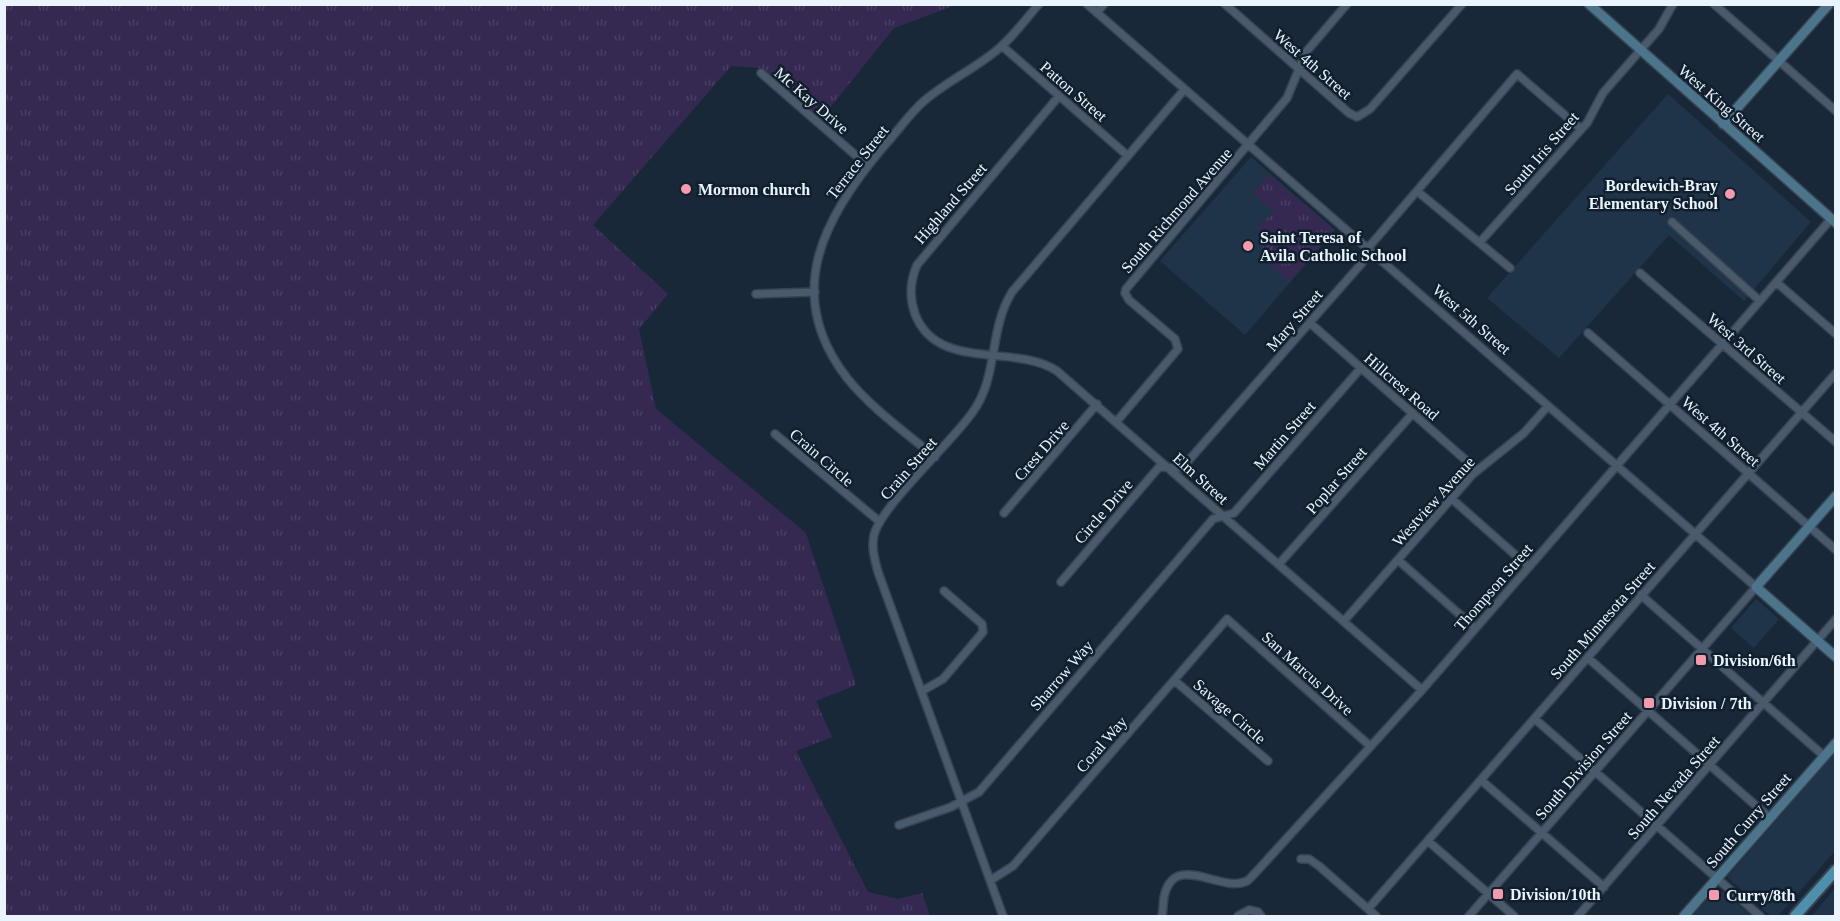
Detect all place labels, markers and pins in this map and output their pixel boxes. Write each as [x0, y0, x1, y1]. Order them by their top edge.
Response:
place label: Bordewich-Bray Elementary School [1589, 177, 1719, 213]
place label: Mormon church [698, 181, 810, 198]
marker: Mormon church [679, 182, 693, 196]
marker: Bordewich-Bray Elementary School [1723, 187, 1737, 201]
place label: Saint Teresa of Avila Catholic School [1260, 229, 1407, 264]
marker: Saint Teresa of Avila Catholic School [1241, 239, 1255, 253]
place label: Division/6th [1713, 652, 1796, 669]
marker: Division/6th [1694, 653, 1708, 667]
place label: Division / 7th [1661, 695, 1752, 712]
marker: Division / 7th [1642, 696, 1656, 710]
place label: Division/10th [1510, 886, 1601, 903]
marker: Division/10th [1491, 887, 1505, 901]
place label: Curry/8th [1726, 887, 1795, 905]
marker: Curry/8th [1707, 888, 1721, 902]

